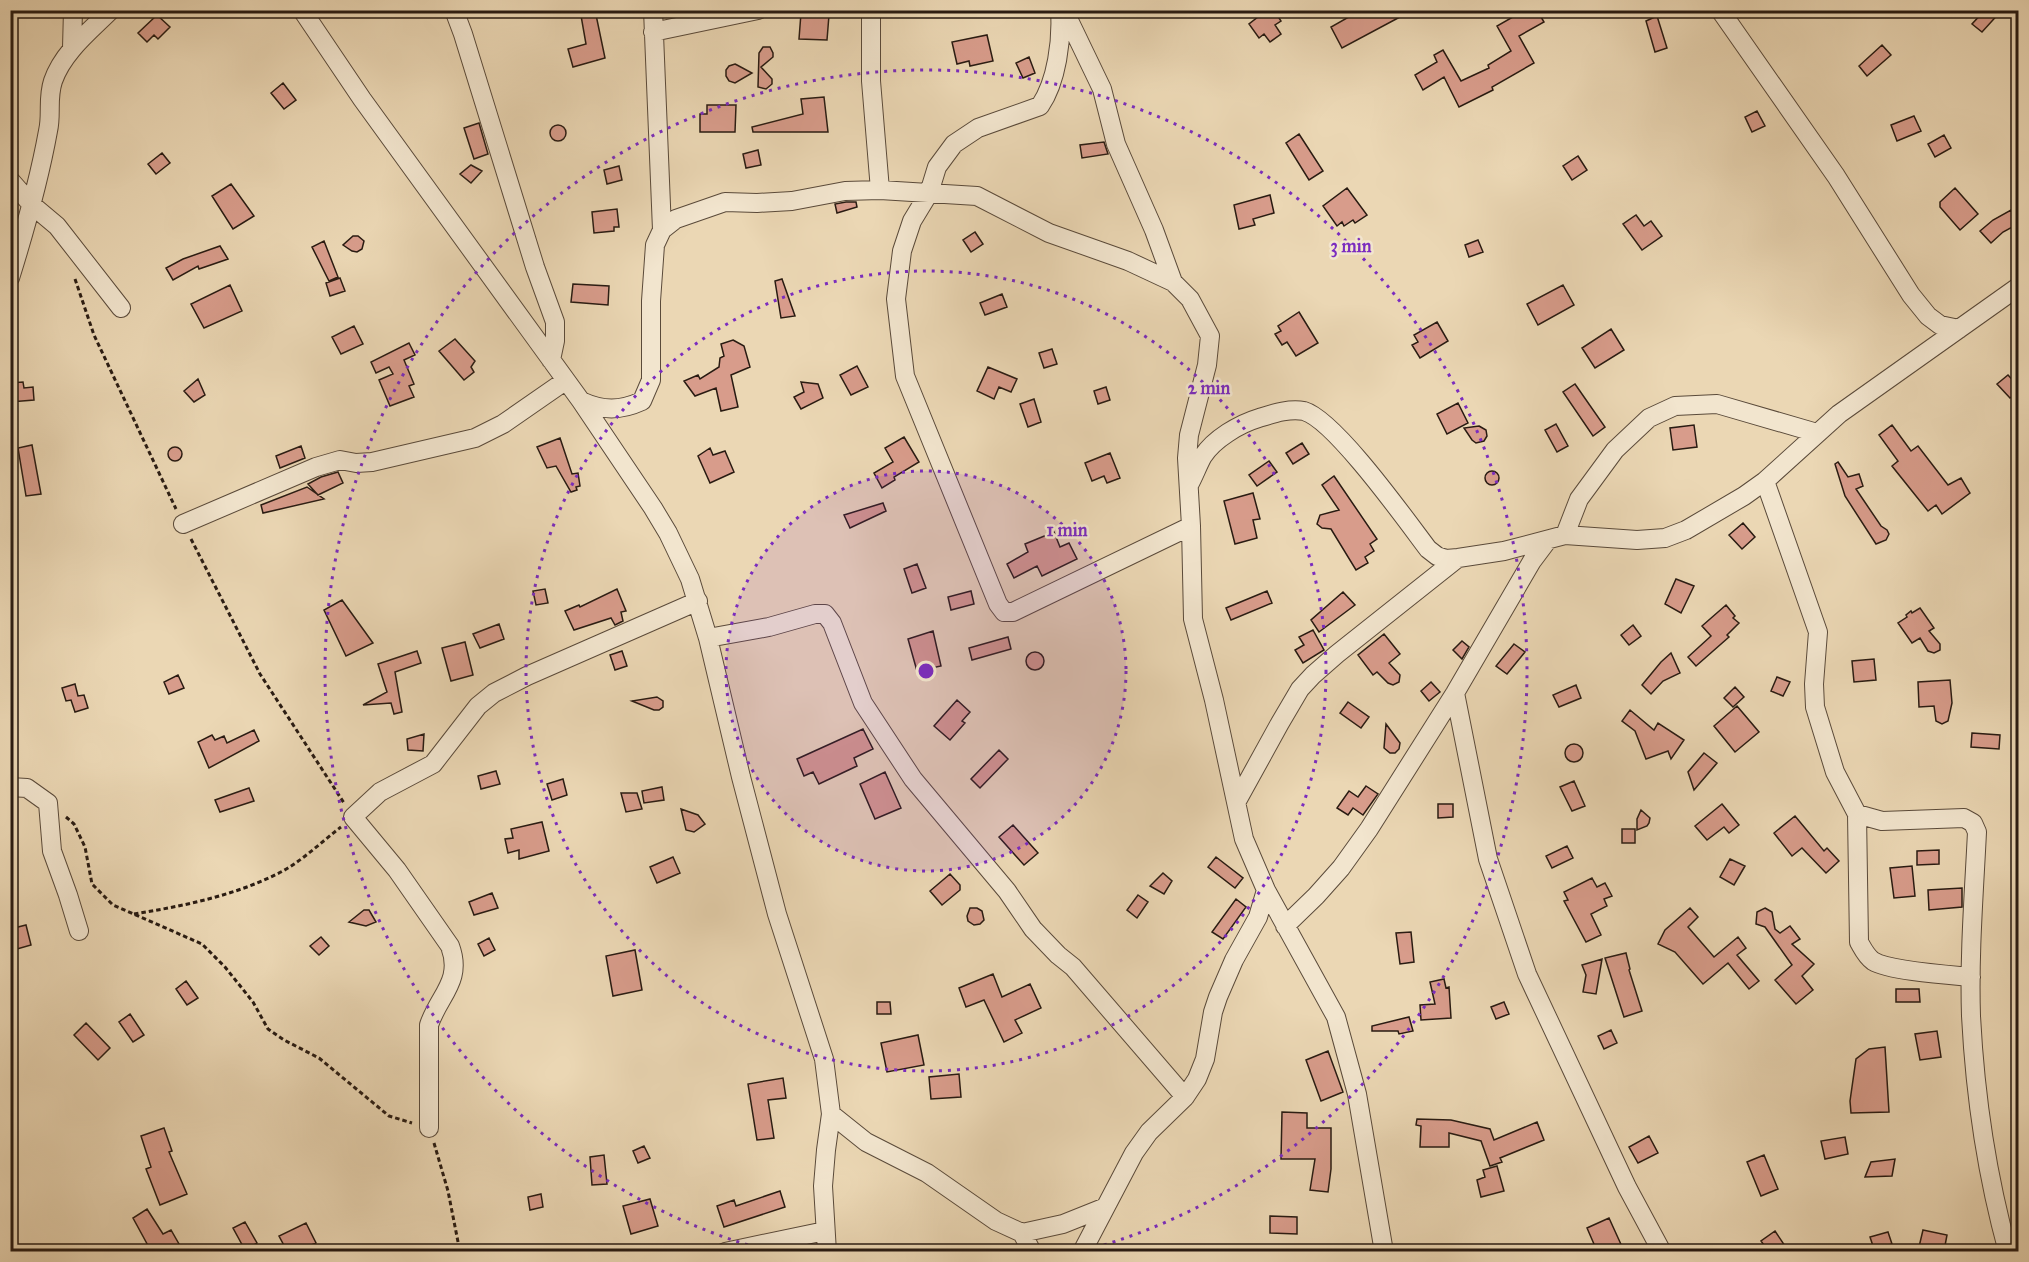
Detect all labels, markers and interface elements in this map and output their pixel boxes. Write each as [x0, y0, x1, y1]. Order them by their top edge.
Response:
text: 3 min [1331, 235, 1372, 258]
text: 2 min [1188, 377, 1231, 399]
text: 1 min [1047, 519, 1088, 541]
centre of rings [916, 661, 936, 681]

